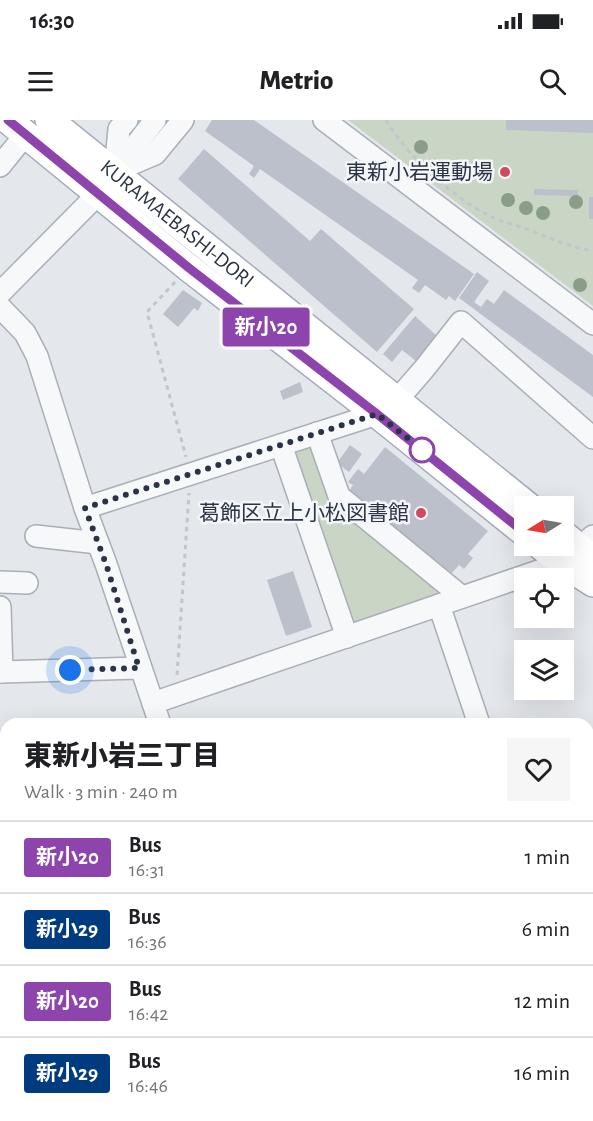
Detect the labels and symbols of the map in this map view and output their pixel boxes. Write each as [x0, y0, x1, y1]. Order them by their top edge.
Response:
street label: KURAMAEBASHI-DORI [97, 156, 258, 291]
place label: 東新小岩運動場 [346, 161, 493, 183]
marker: 東新小岩運動場 [498, 165, 512, 179]
line badge: 新小20 [224, 308, 308, 346]
unlabelled marker [409, 437, 435, 463]
north arrow [514, 496, 574, 556]
place label: 葛飾区立上小松図書館 [199, 502, 409, 524]
marker: 葛飾区立上小松図書館 [414, 506, 428, 520]
your location [55, 655, 85, 685]

